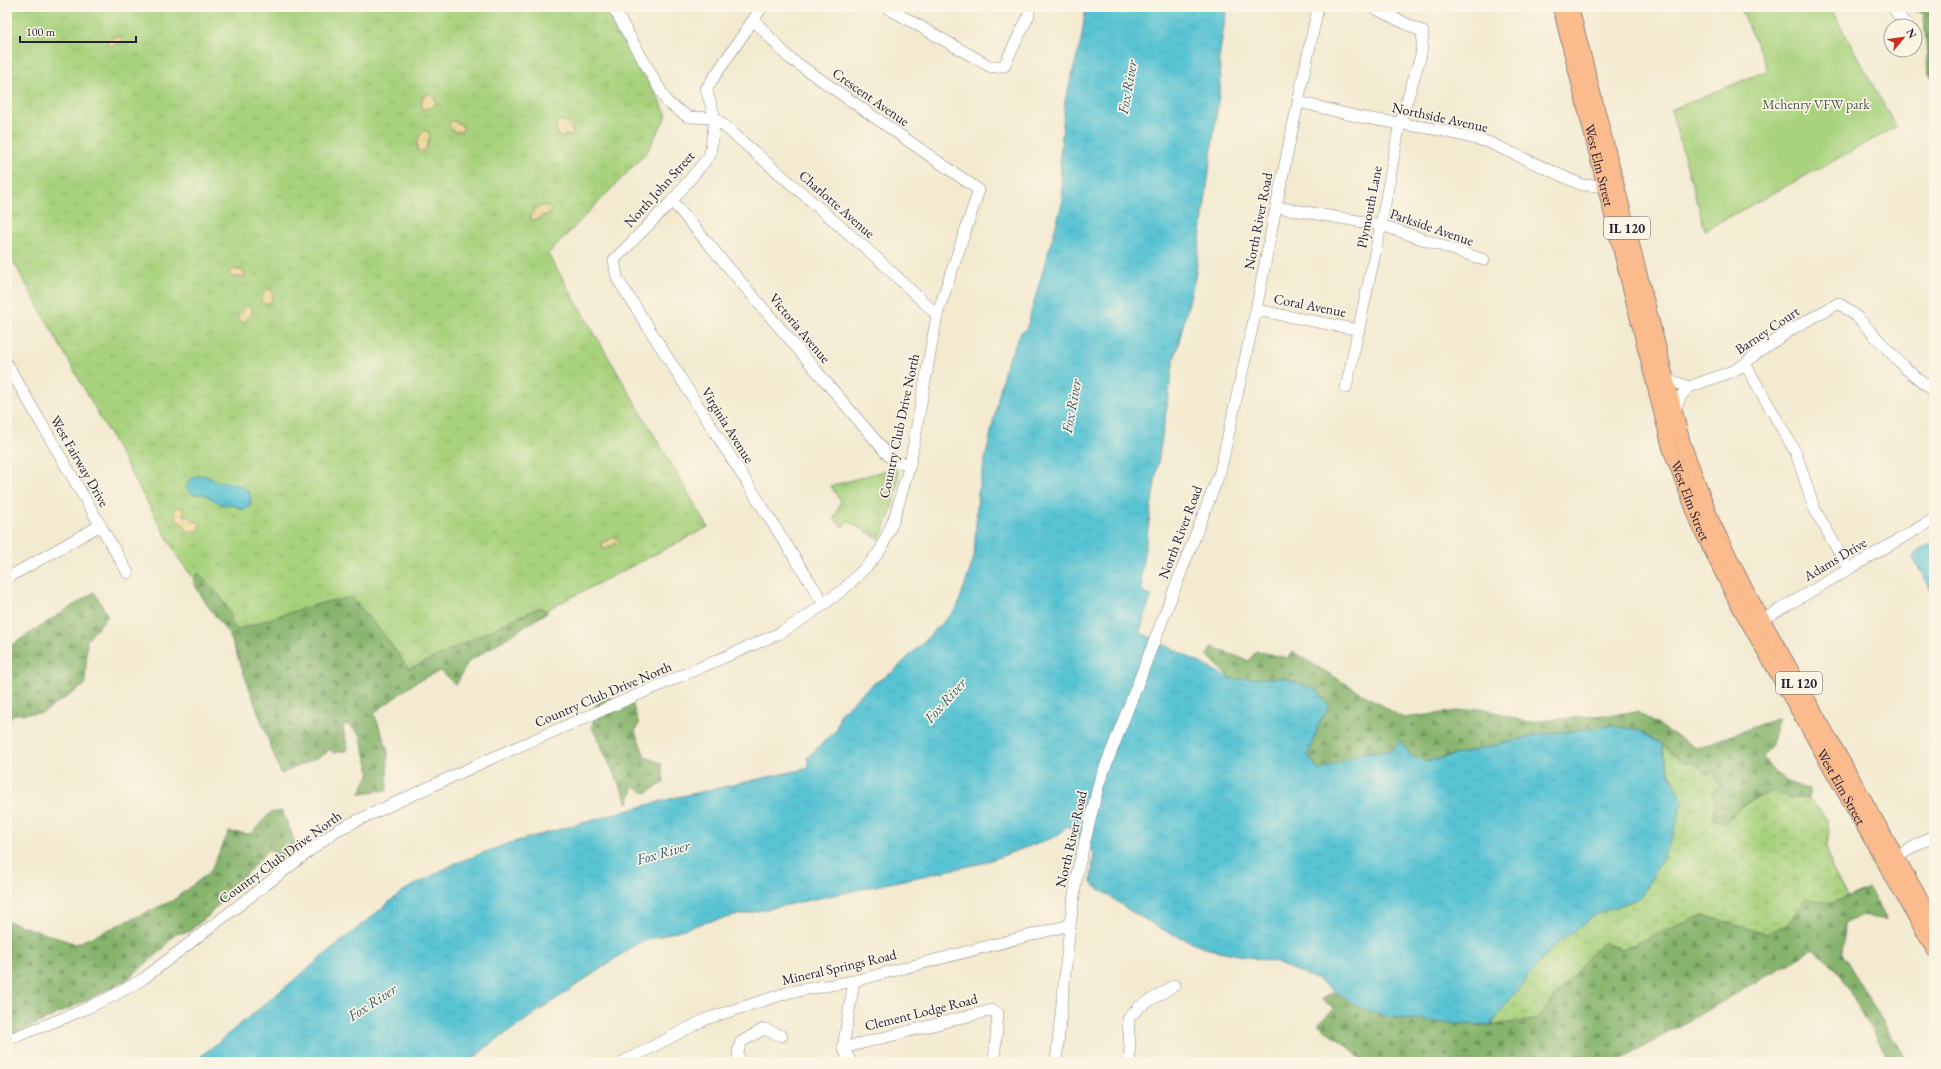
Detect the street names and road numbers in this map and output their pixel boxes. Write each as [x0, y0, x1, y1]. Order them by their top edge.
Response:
street label: Crescent Avenue [829, 64, 914, 131]
street label: Northside Avenue [1390, 98, 1490, 136]
street label: West Elm Street [1580, 122, 1619, 209]
street label: North John Street [620, 147, 698, 231]
street label: Plymouth Lane [1352, 164, 1386, 250]
street label: Charlotte Avenue [795, 166, 879, 242]
street label: North River Road [1240, 170, 1276, 271]
street label: Parkside Avenue [1388, 204, 1477, 250]
road number: IL 120 [1604, 217, 1650, 239]
street label: Victoria Avenue [765, 289, 835, 367]
street label: Coral Avenue [1272, 289, 1348, 321]
street label: Barney Court [1731, 302, 1803, 358]
street label: Country Club Drive North [875, 352, 923, 500]
street label: Virginia Avenue [698, 384, 759, 467]
street label: West Fairway Drive [47, 412, 114, 510]
street label: West Elm Street [1667, 458, 1715, 544]
street label: North River Road [1154, 482, 1206, 581]
street label: Adams Drive [1799, 533, 1870, 585]
street label: Country Club Drive North [532, 657, 674, 731]
road number: IL 120 [1776, 672, 1822, 694]
street label: West Elm Street [1813, 746, 1870, 829]
street label: North River Road [1051, 788, 1091, 889]
street label: Country Club Drive North [215, 806, 345, 908]
street label: Mineral Springs Road [780, 945, 899, 989]
street label: Clement Lodge Road [863, 989, 980, 1035]

